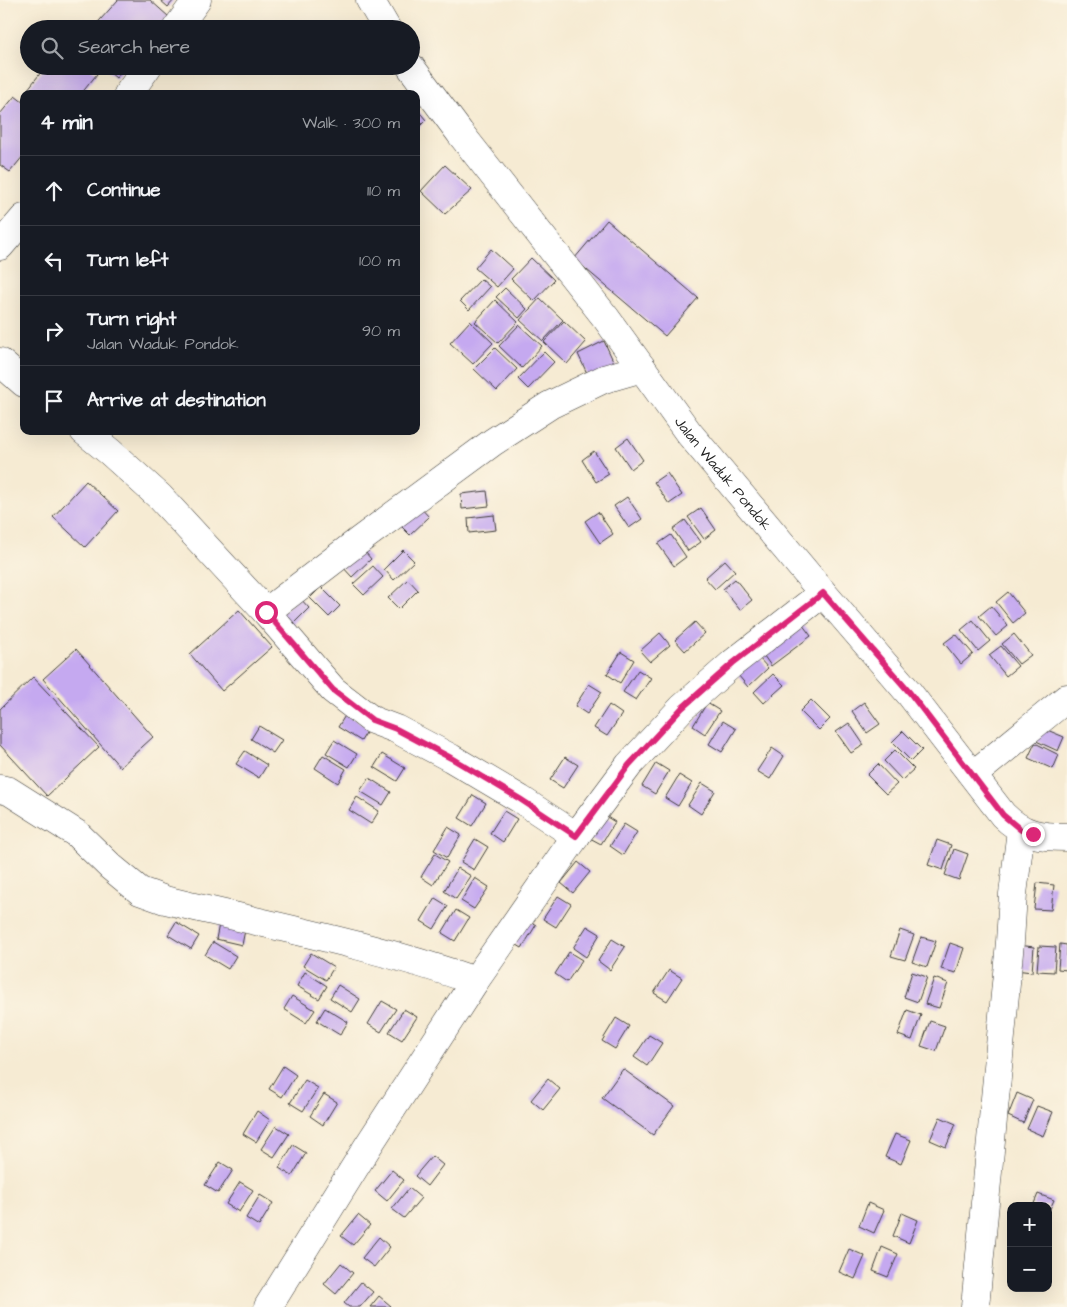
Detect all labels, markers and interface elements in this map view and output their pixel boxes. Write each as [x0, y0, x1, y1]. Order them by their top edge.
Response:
search box [20, 20, 420, 75]
icon: search [38, 34, 66, 62]
text: Search here [78, 34, 190, 61]
text: 4 min [40, 108, 93, 137]
text: Walk · 300 m [302, 112, 400, 134]
icon: ahead [40, 177, 68, 205]
text: Continue [87, 177, 161, 204]
text: 110 m [367, 180, 400, 202]
icon: left [40, 247, 68, 275]
text: Turn left [87, 247, 168, 274]
text: 100 m [359, 250, 400, 272]
text: Turn right [87, 306, 176, 333]
icon: right [40, 317, 68, 345]
text: 90 m [362, 320, 400, 342]
text: Jalan Waduk Pondok [87, 333, 239, 355]
icon: arrive [40, 387, 68, 415]
text: Arrive at destination [87, 387, 266, 414]
street label: Jalan Waduk Pondok [670, 412, 777, 535]
route start [255, 601, 278, 624]
route end [1022, 823, 1045, 846]
map controls [1007, 1202, 1052, 1292]
button: + [1007, 1202, 1052, 1247]
button: − [1007, 1247, 1052, 1292]

